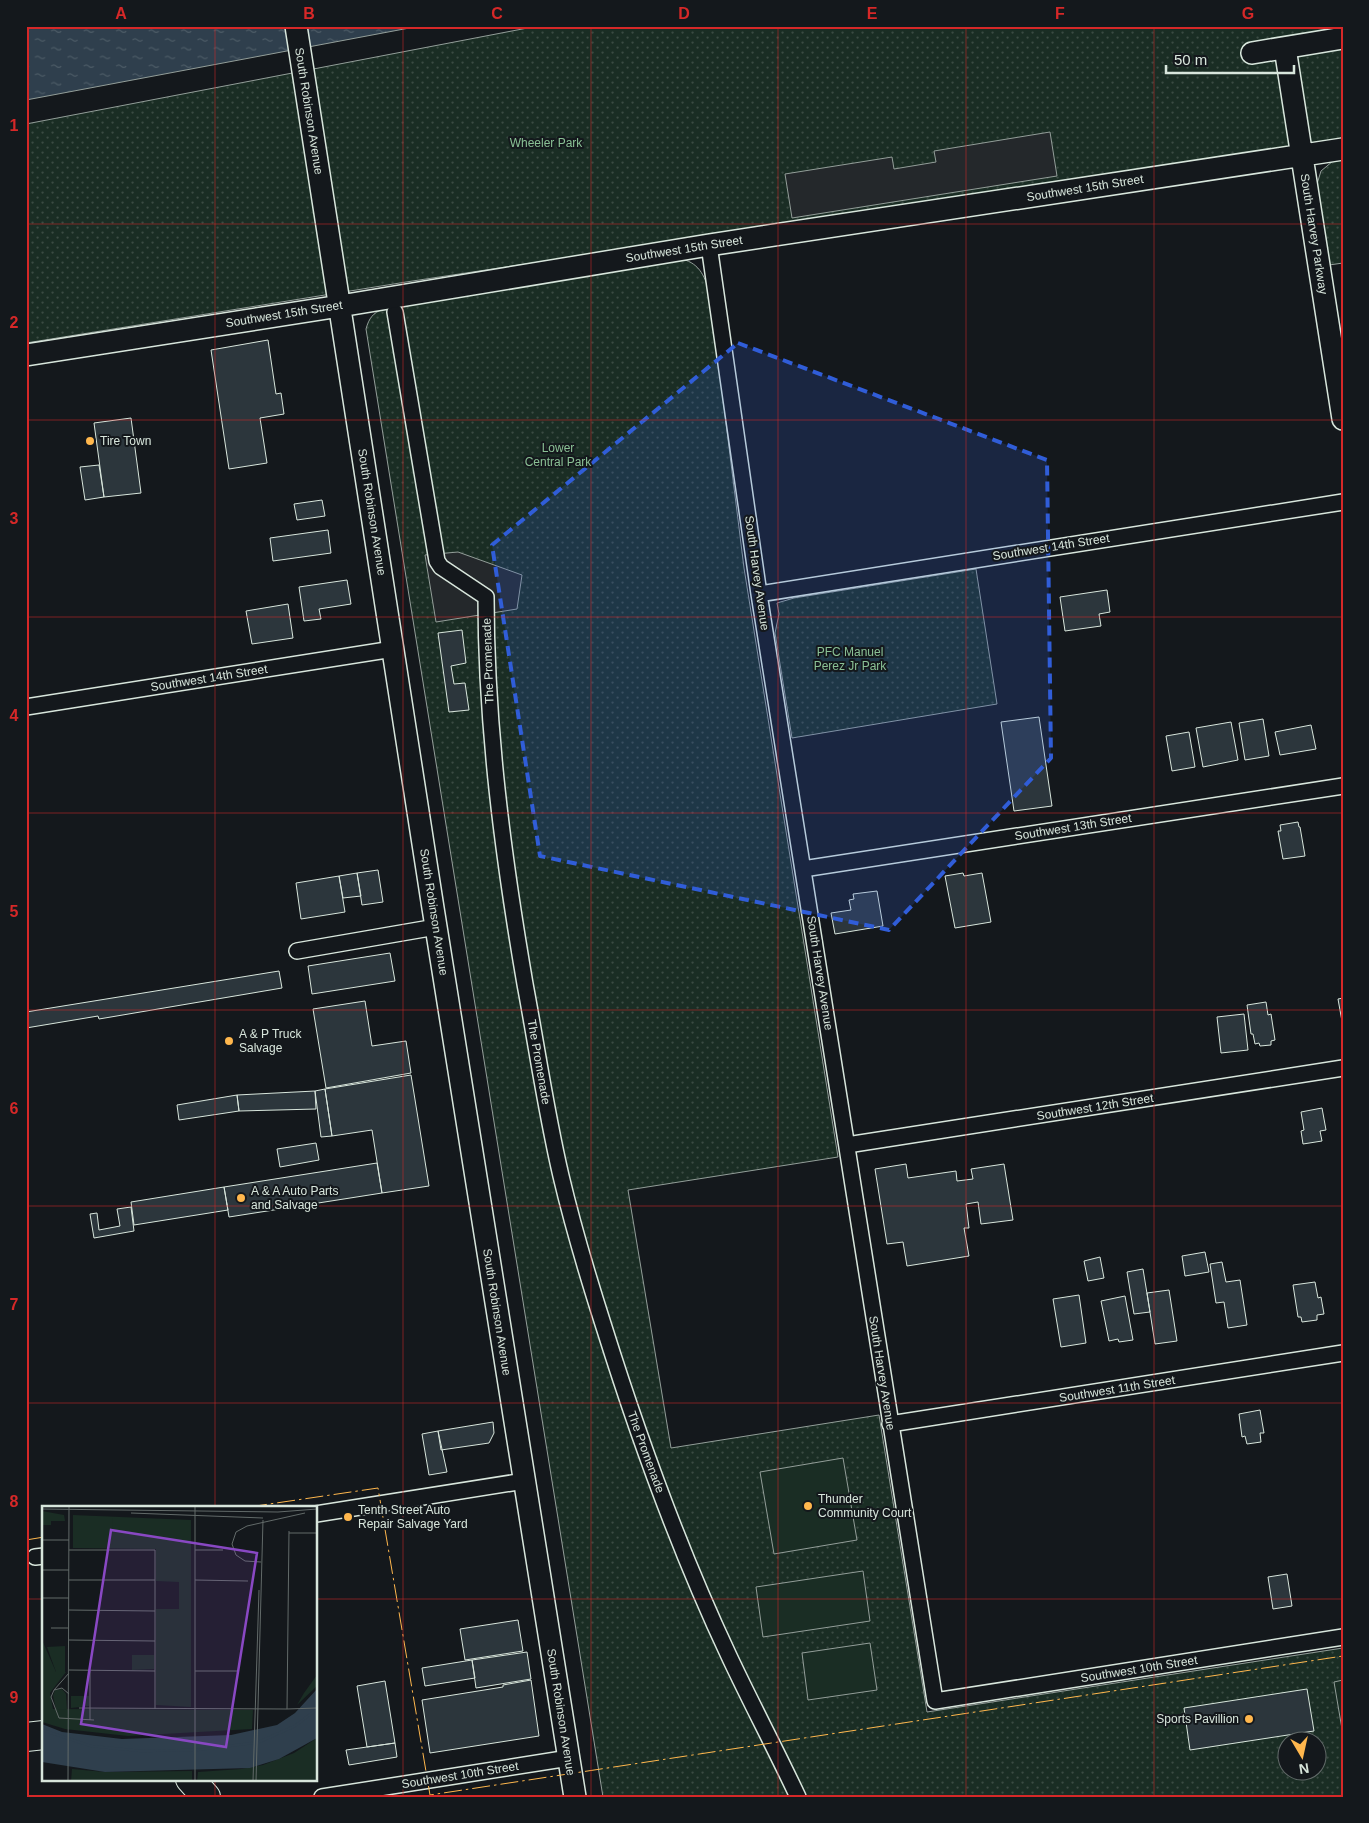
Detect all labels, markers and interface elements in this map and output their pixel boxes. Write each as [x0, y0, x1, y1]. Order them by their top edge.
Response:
text: A [115, 5, 127, 22]
text: B [303, 5, 315, 22]
text: C [491, 5, 503, 22]
text: D [678, 5, 690, 22]
text: E [867, 5, 878, 22]
text: F [1055, 5, 1065, 22]
text: G [1242, 5, 1254, 22]
scale bar [1166, 42, 1294, 74]
street label: South Robinson Avenue [292, 46, 326, 176]
text: 50 m [1174, 51, 1207, 68]
text: 1 [10, 117, 19, 134]
park label: Wheeler Park [510, 136, 583, 150]
street label: Southwest 15th Street [1026, 172, 1145, 204]
street label: South Harvey Parkway [1298, 173, 1330, 295]
street label: Southwest 15th Street [625, 233, 744, 265]
street label: Southwest 15th Street [225, 298, 344, 330]
text: 2 [10, 314, 19, 331]
place label: Tire Town [100, 434, 151, 448]
marker: Tire Town [84, 435, 96, 447]
park label: Lower Central Park [525, 441, 592, 469]
street label: South Robinson Avenue [355, 447, 389, 577]
text: 3 [10, 510, 19, 527]
street label: South Harvey Avenue [742, 515, 772, 632]
street label: Southwest 14th Street [992, 531, 1111, 563]
street label: The Promenade [479, 617, 496, 704]
park label: PFC Manuel Perez Jr Park [814, 645, 887, 673]
street label: Southwest 14th Street [150, 662, 269, 694]
text: 4 [10, 707, 19, 724]
street label: Southwest 13th Street [1014, 811, 1133, 843]
street label: South Robinson Avenue [417, 847, 451, 977]
text: 5 [10, 903, 19, 920]
street label: South Harvey Avenue [804, 915, 836, 1032]
street label: The Promenade [525, 1018, 553, 1106]
place label: A & P Truck Salvage [239, 1027, 302, 1055]
marker: A & P Truck Salvage [223, 1035, 235, 1047]
street label: Southwest 12th Street [1036, 1091, 1155, 1123]
text: 6 [10, 1100, 19, 1117]
place label: A & A Auto Parts and Salvage [251, 1184, 338, 1212]
marker: A & A Auto Parts and Salvage [235, 1192, 247, 1204]
street label: South Robinson Avenue [480, 1247, 514, 1377]
text: 7 [10, 1296, 19, 1313]
street label: South Harvey Avenue [866, 1315, 898, 1432]
street label: Southwest 11th Street [1058, 1373, 1177, 1405]
street label: The Promenade [625, 1409, 667, 1495]
place label: Thunder Community Court [818, 1492, 912, 1520]
text: 8 [10, 1493, 19, 1510]
marker: Thunder Community Court [802, 1500, 814, 1512]
place label: Tenth Street Auto Repair Salvage Yard [358, 1503, 468, 1531]
inset map [42, 1506, 318, 1780]
marker: Tenth Street Auto Repair Salvage Yard [342, 1511, 354, 1523]
street label: South Robinson Avenue [544, 1647, 578, 1777]
street label: Southwest 10th Street [1080, 1653, 1199, 1685]
text: 9 [10, 1689, 19, 1706]
place label: Sports Pavillion [1156, 1712, 1239, 1726]
marker: Sports Pavillion [1243, 1713, 1255, 1725]
north arrow [1276, 1730, 1326, 1780]
street label: Southwest 10th Street [401, 1759, 520, 1791]
text: N [1298, 1760, 1310, 1778]

